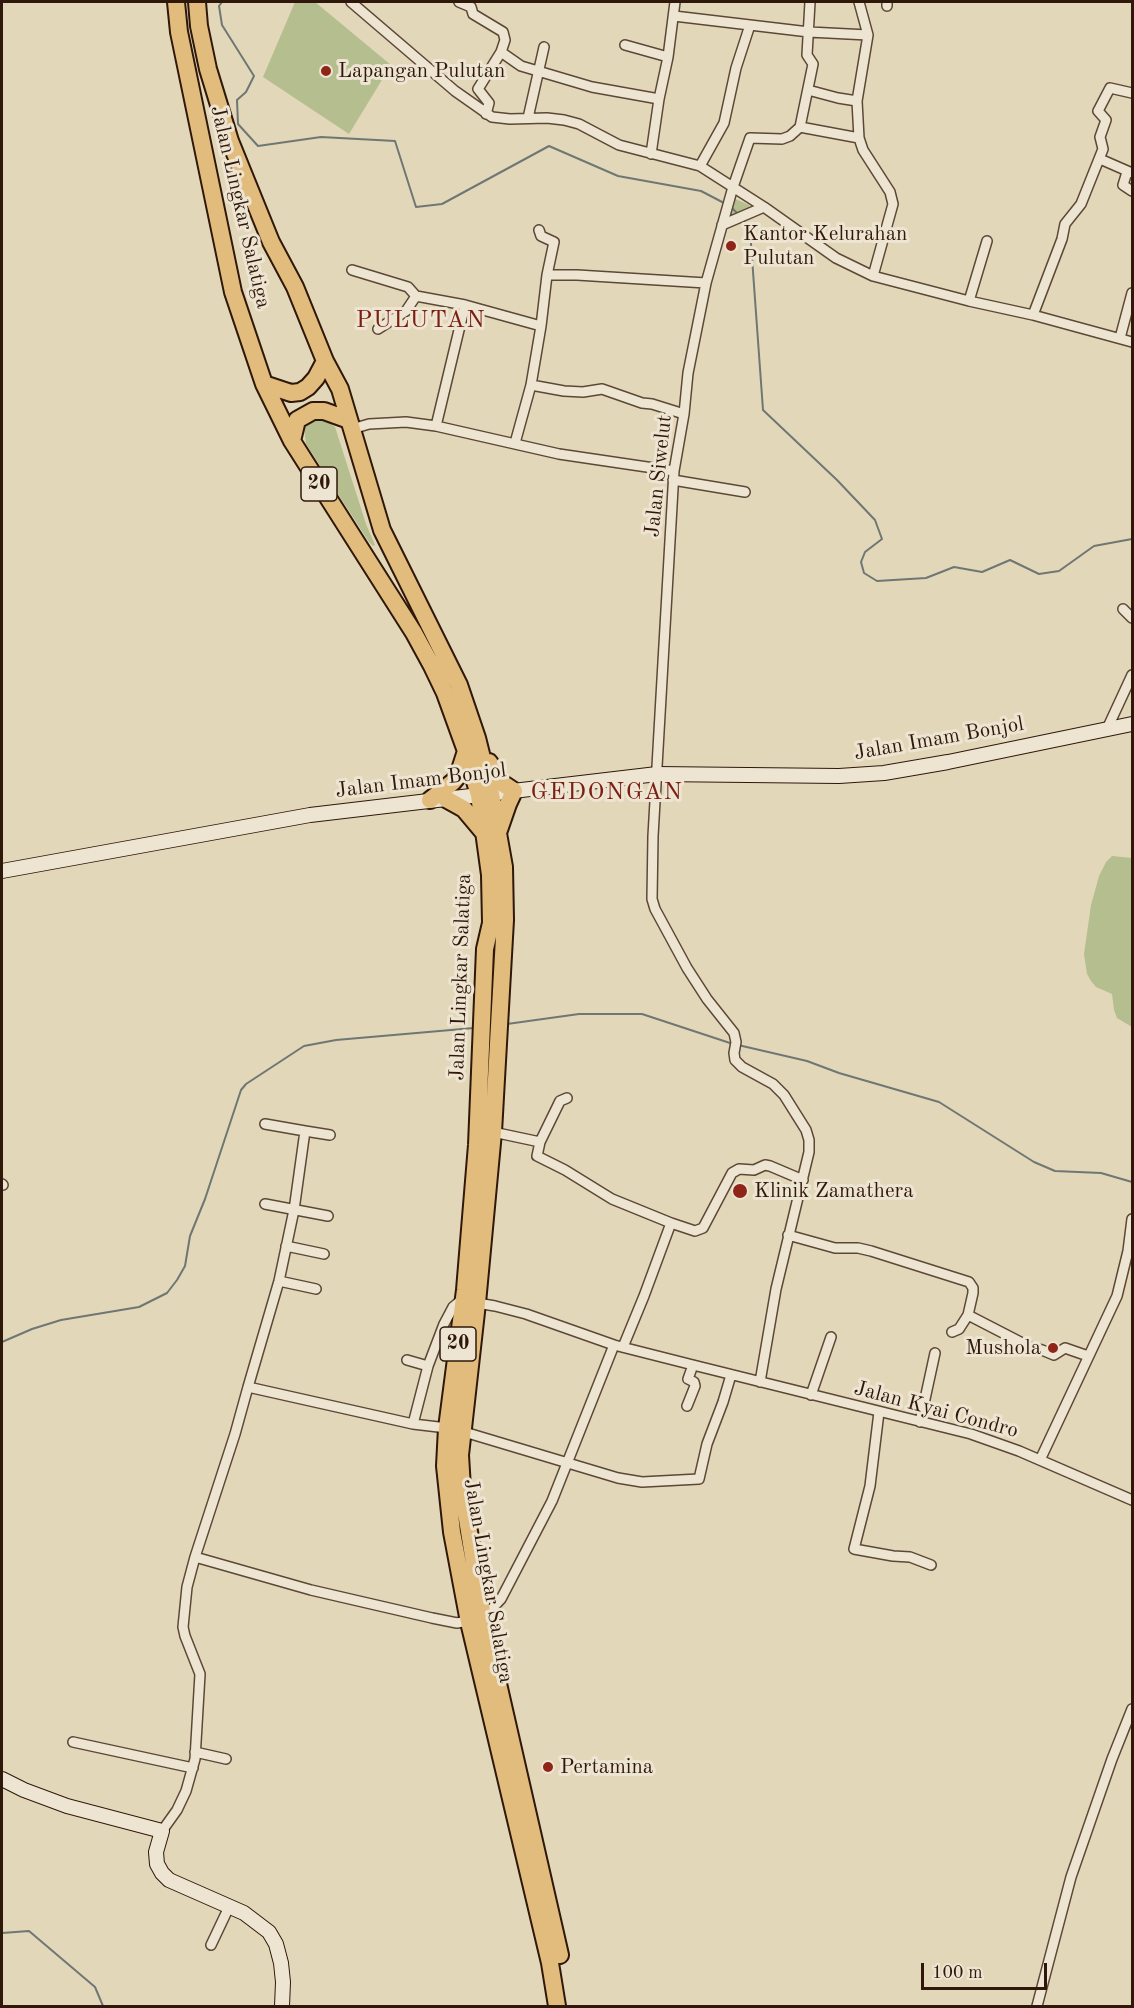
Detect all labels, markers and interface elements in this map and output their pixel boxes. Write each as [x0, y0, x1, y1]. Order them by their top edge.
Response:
place label: Lapangan Pulutan [338, 58, 505, 84]
marker: Lapangan Pulutan [319, 64, 333, 78]
street label: Jalan Lingkar Salatiga [204, 103, 276, 311]
place label: Kantor Kelurahan Pulutan [743, 221, 907, 271]
marker: Kantor Kelurahan Pulutan [724, 239, 738, 253]
district label: PULUTAN [356, 307, 486, 335]
street label: Jalan Siwelut [640, 414, 678, 538]
road number: 20 [301, 467, 337, 501]
street label: Jalan Imam Bonjol [852, 712, 1026, 766]
street label: Jalan Imam Bonjol [334, 758, 508, 804]
district label: GEDONGAN [530, 779, 684, 807]
street label: Jalan Lingkar Salatiga [445, 873, 477, 1081]
place label: Klinik Zamathera [754, 1178, 914, 1204]
marker: Klinik Zamathera [731, 1182, 749, 1200]
road number: 20 [440, 1327, 476, 1361]
place label: Mushola [965, 1335, 1041, 1361]
marker: Mushola [1046, 1341, 1060, 1355]
street label: Jalan Kyai Condro [851, 1376, 1021, 1444]
street label: Jalan Lingkar Salatiga [458, 1477, 518, 1685]
place label: Pertamina [560, 1754, 653, 1780]
marker: Pertamina [541, 1760, 555, 1774]
scale bar [924, 1951, 1050, 1989]
text: 100 m [932, 1964, 983, 1982]

